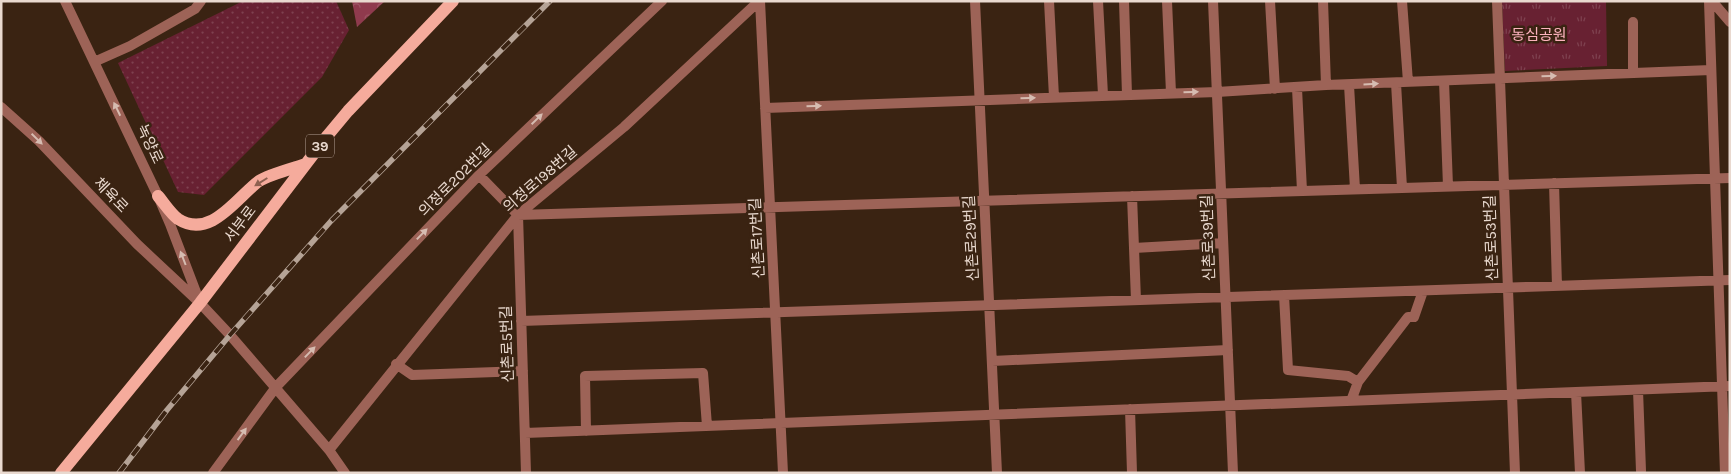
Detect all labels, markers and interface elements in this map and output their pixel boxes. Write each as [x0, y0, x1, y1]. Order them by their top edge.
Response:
park label: 동심공원 [1511, 26, 1567, 44]
one-way arrow [1541, 72, 1557, 80]
one-way arrow [1363, 80, 1379, 88]
one-way arrow [1183, 88, 1199, 96]
one-way arrow [1021, 94, 1037, 102]
one-way arrow [113, 102, 121, 116]
one-way arrow [806, 102, 822, 110]
one-way arrow [531, 113, 543, 125]
street label: 녹양로 [133, 121, 167, 167]
one-way arrow [31, 133, 43, 145]
road number: 39 [306, 134, 334, 158]
street label: 의정로202번길 [415, 140, 495, 220]
street label: 의정로198번길 [499, 142, 581, 216]
street label: 체육로 [90, 174, 132, 216]
one-way arrow [254, 177, 268, 186]
street label: 신촌로29번길 [960, 194, 982, 282]
street label: 신촌로39번길 [1197, 194, 1219, 282]
street label: 신촌로53번길 [1480, 195, 1502, 281]
street label: 신촌로17번길 [746, 197, 768, 279]
street label: 서부로 [220, 202, 260, 246]
one-way arrow [416, 229, 428, 241]
one-way arrow [179, 250, 186, 265]
street label: 신촌로5번길 [497, 305, 517, 383]
one-way arrow [304, 346, 316, 358]
one-way arrow [236, 427, 246, 440]

